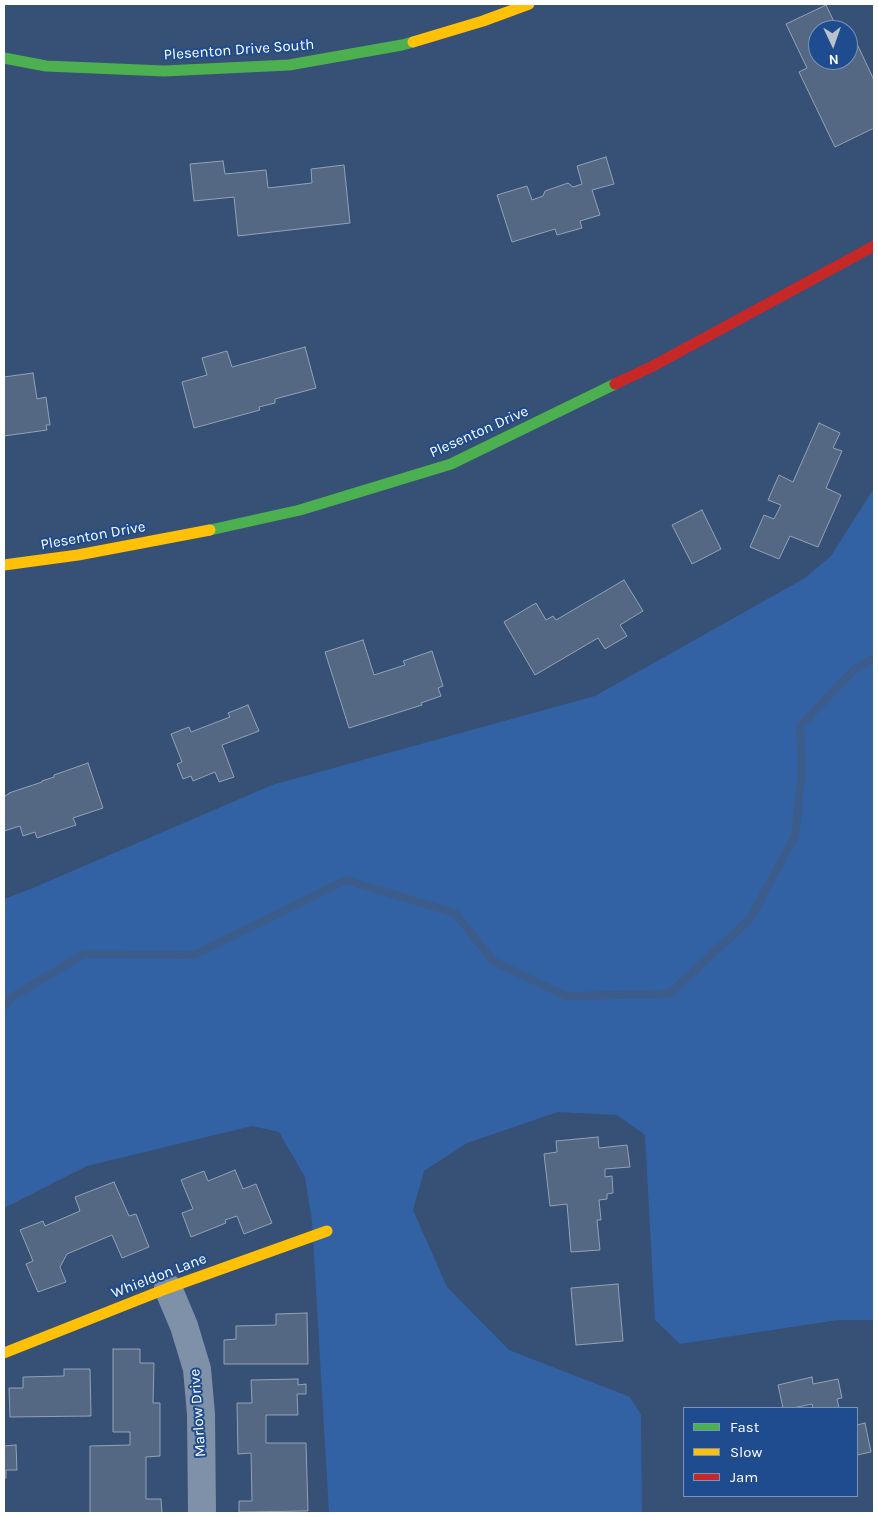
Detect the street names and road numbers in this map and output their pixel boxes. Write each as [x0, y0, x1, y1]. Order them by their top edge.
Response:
street label: Plesenton Drive South [163, 36, 315, 64]
street label: Plesenton Drive [427, 402, 531, 462]
street label: Plesenton Drive [39, 518, 147, 554]
street label: Whieldon Lane [109, 1250, 209, 1302]
street label: Marlow Drive [186, 1368, 210, 1458]

